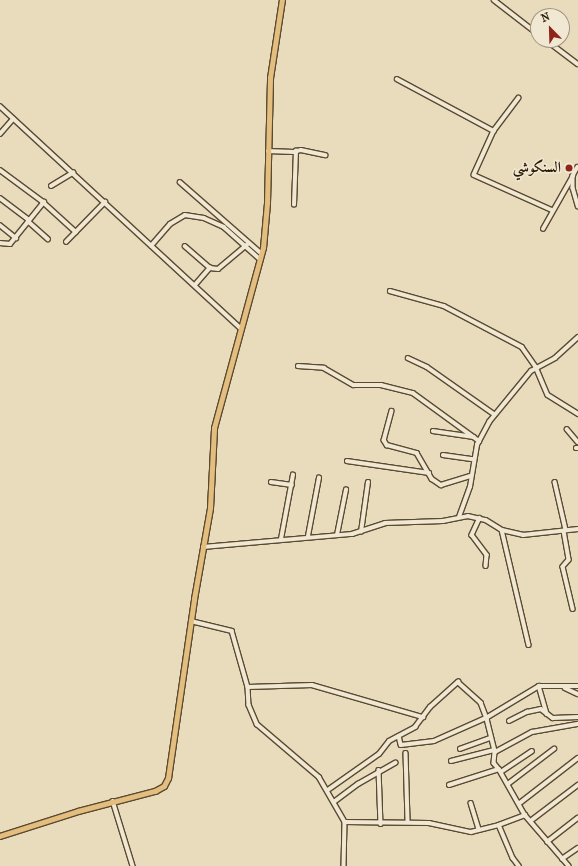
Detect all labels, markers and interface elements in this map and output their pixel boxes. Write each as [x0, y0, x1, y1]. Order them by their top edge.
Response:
north arrow [530, 8, 570, 48]
text: N [539, 10, 552, 25]
place label: السنكوشي [513, 159, 561, 177]
marker: السنكوشي [564, 163, 574, 173]

